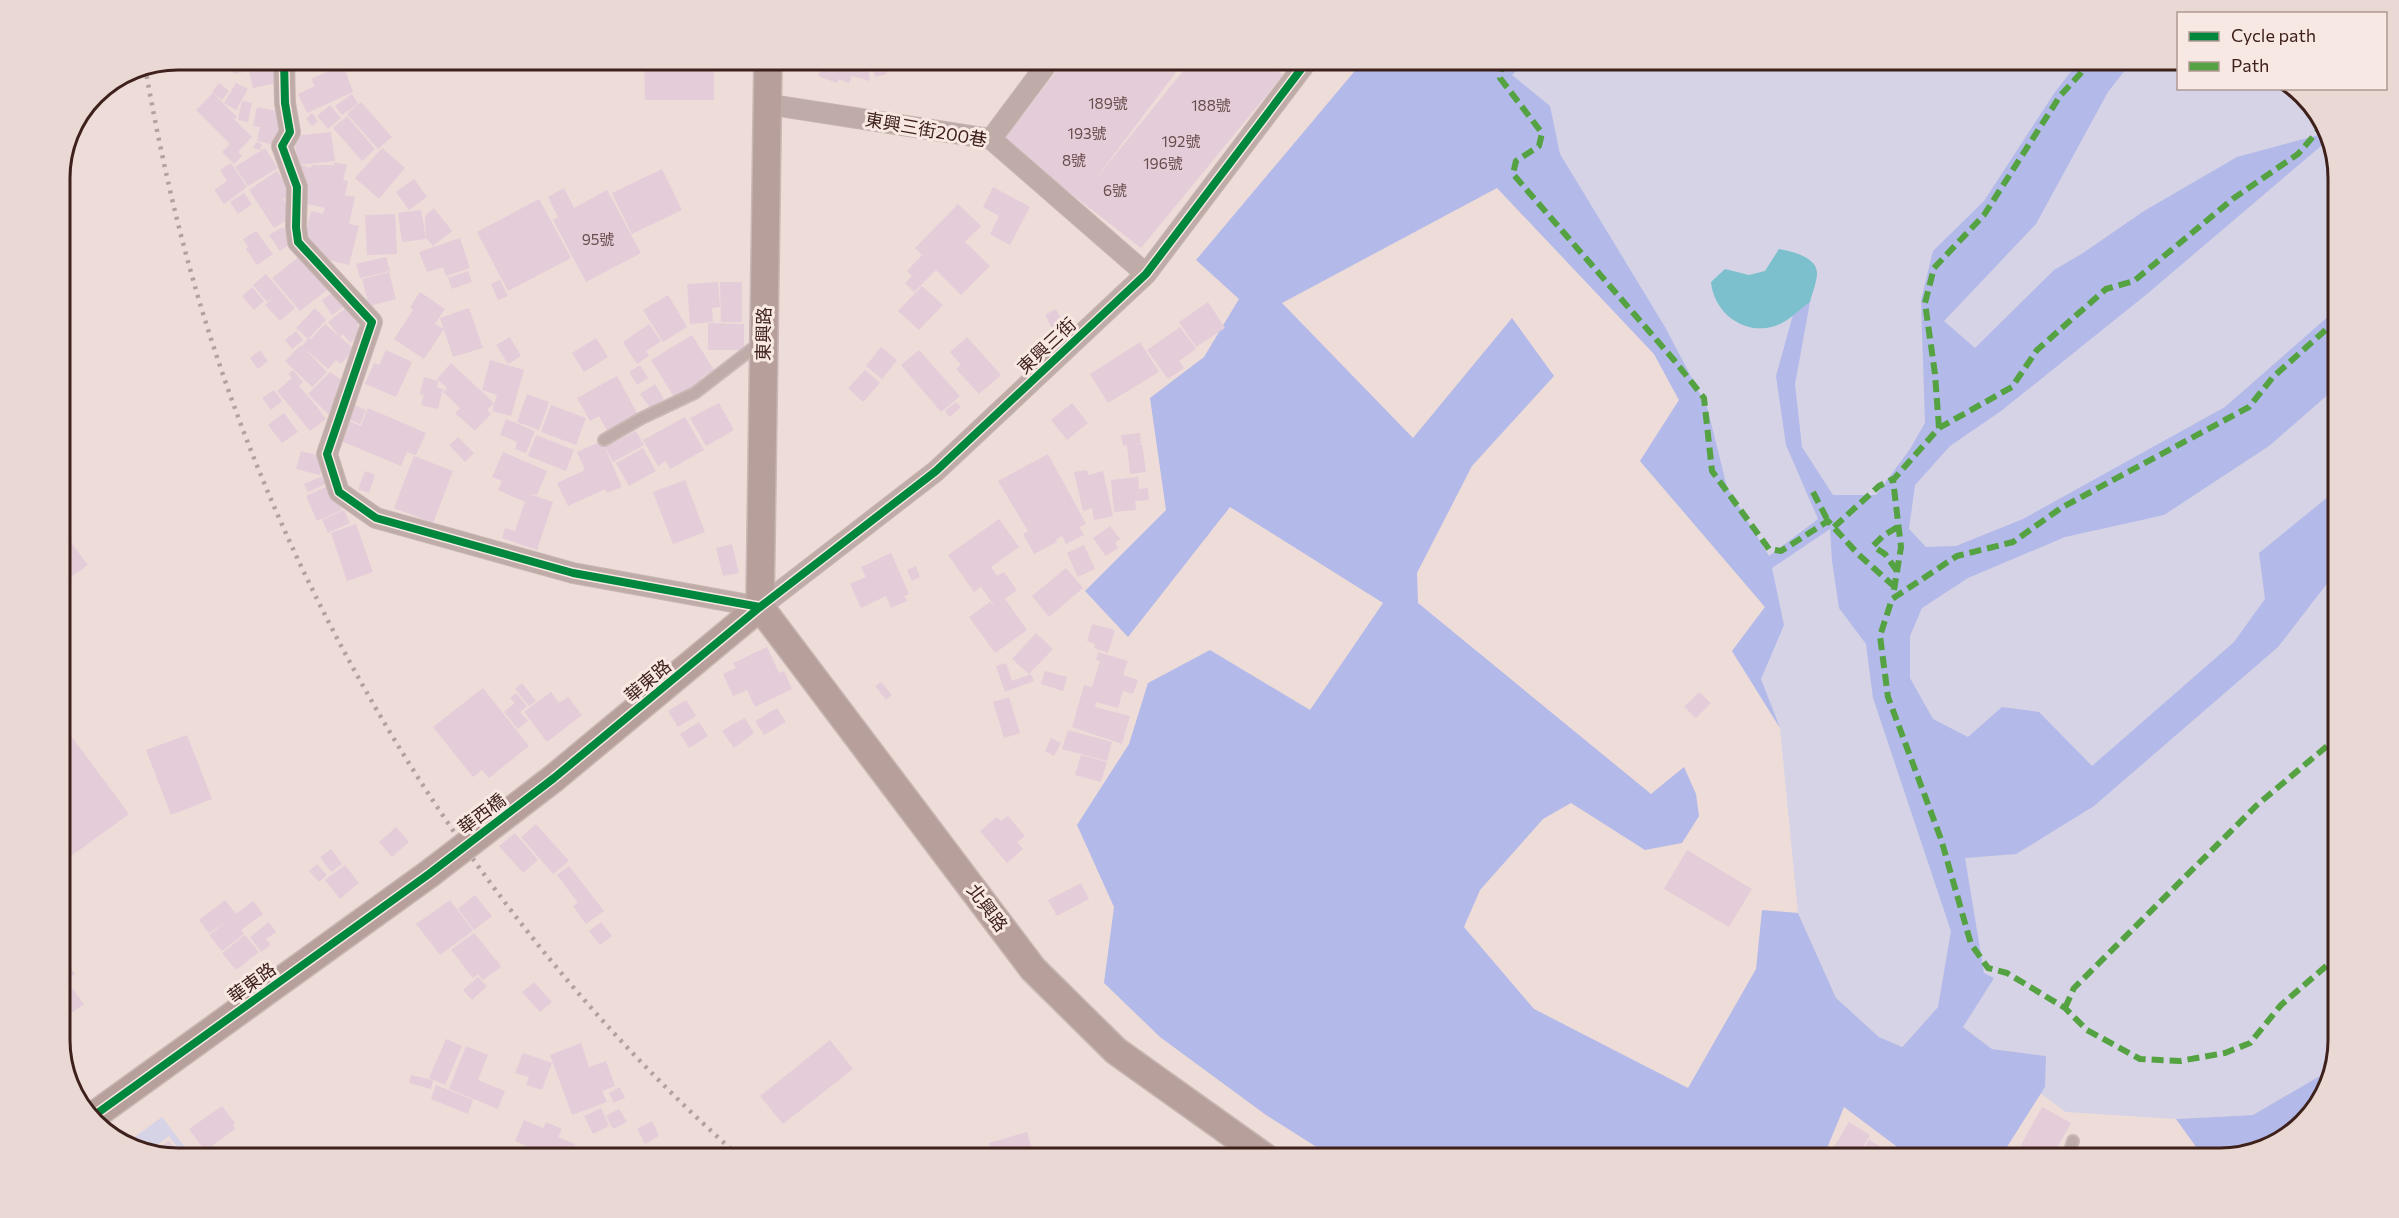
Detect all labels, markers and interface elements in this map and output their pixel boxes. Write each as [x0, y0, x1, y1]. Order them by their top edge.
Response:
legend [2177, 12, 2387, 90]
text: Cycle path [2231, 24, 2316, 46]
text: Path [2231, 54, 2269, 76]
house number: 189號 [1088, 94, 1128, 112]
house number: 188號 [1191, 96, 1231, 114]
street label: 東興三街200巷 [863, 107, 989, 151]
house number: 193號 [1067, 124, 1107, 142]
house number: 192號 [1162, 132, 1200, 150]
house number: 8號 [1062, 151, 1086, 169]
house number: 196號 [1143, 154, 1183, 172]
house number: 6號 [1103, 181, 1127, 199]
house number: 95號 [582, 230, 614, 248]
street label: 東興路 [752, 307, 774, 361]
street label: 東興三街 [1012, 313, 1080, 378]
street label: 華東路 [620, 654, 675, 706]
street label: 華西橋 [453, 788, 510, 838]
street label: 北興路 [963, 879, 1013, 936]
street label: 華東路 [223, 957, 280, 1007]

